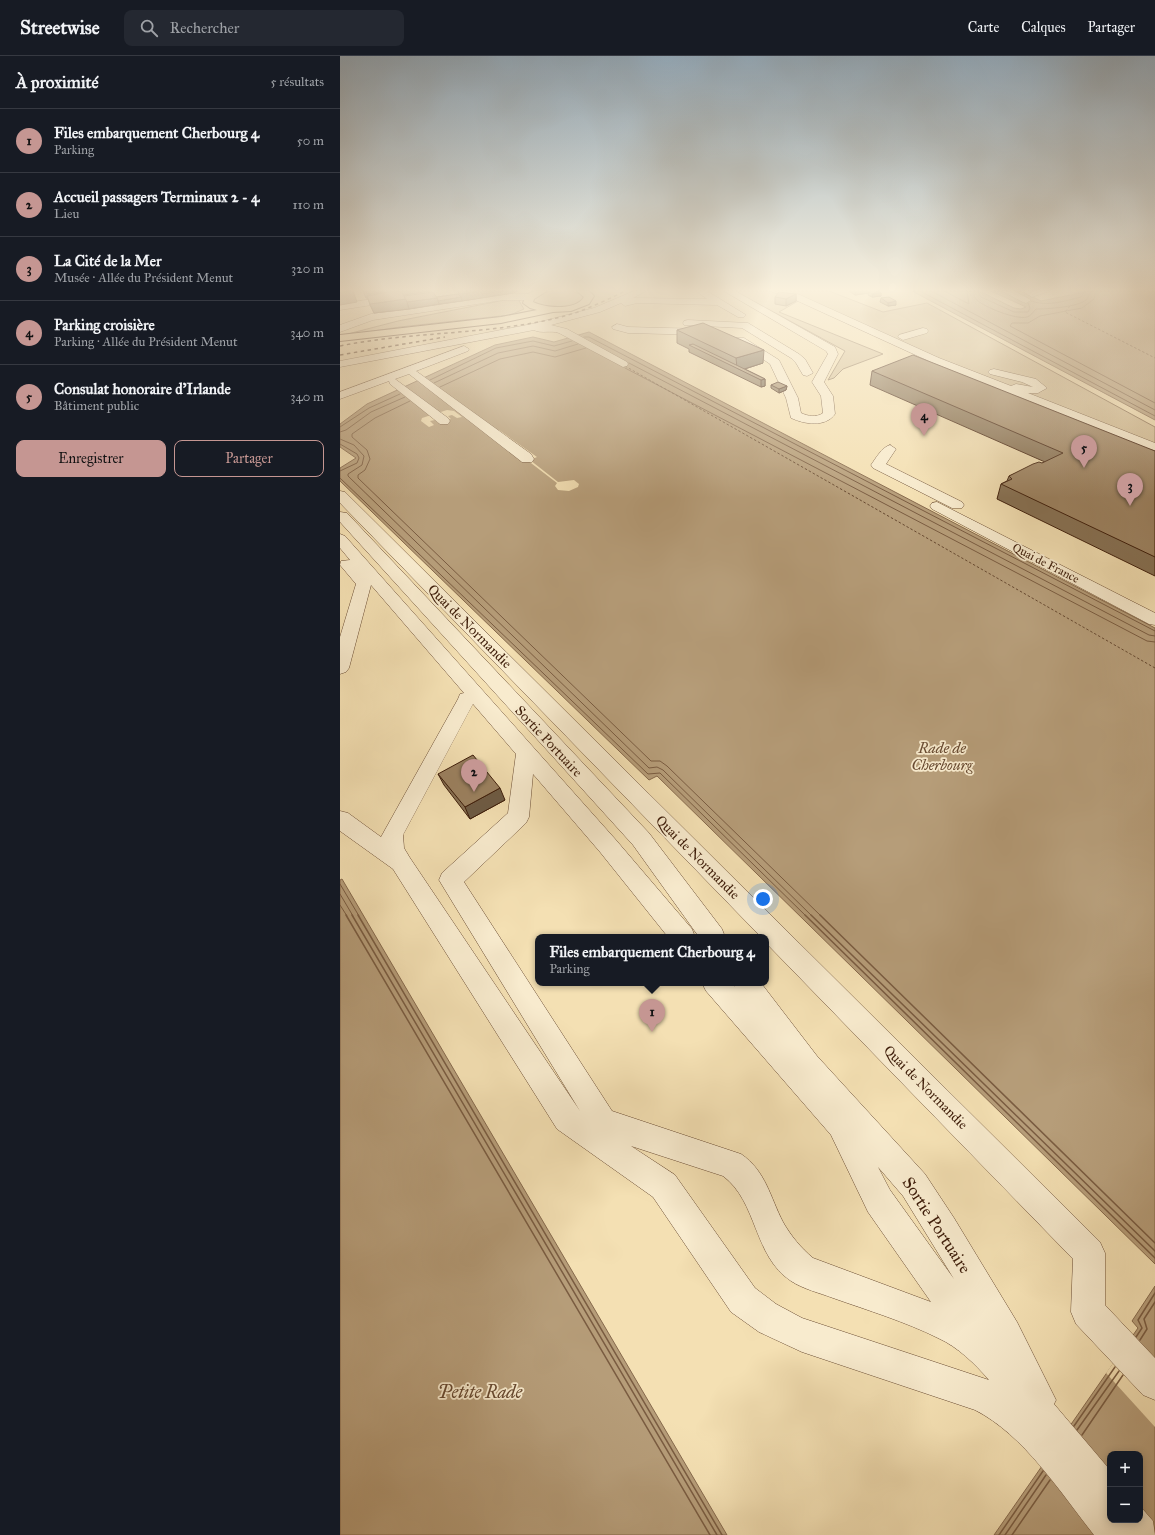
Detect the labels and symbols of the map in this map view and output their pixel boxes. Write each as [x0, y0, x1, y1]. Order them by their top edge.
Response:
pin: 4 [911, 403, 937, 436]
pin: 5 [1071, 435, 1097, 468]
pin: 3 [1117, 473, 1143, 506]
street label: Quai de France [1010, 540, 1082, 586]
street label: Quai de Normandie [424, 581, 515, 672]
street label: Sortie Portuaire [511, 702, 586, 781]
water label: Rade de Cherbourg [912, 739, 974, 774]
pin: 2 [461, 759, 487, 792]
street label: Quai de Normandie [652, 812, 743, 903]
your location [753, 889, 773, 909]
pin: 1 [639, 999, 665, 1032]
street label: Quai de Normandie [880, 1042, 971, 1133]
street label: Sortie Portuaire [898, 1173, 976, 1277]
water label: Petite Rade [438, 1381, 524, 1403]

